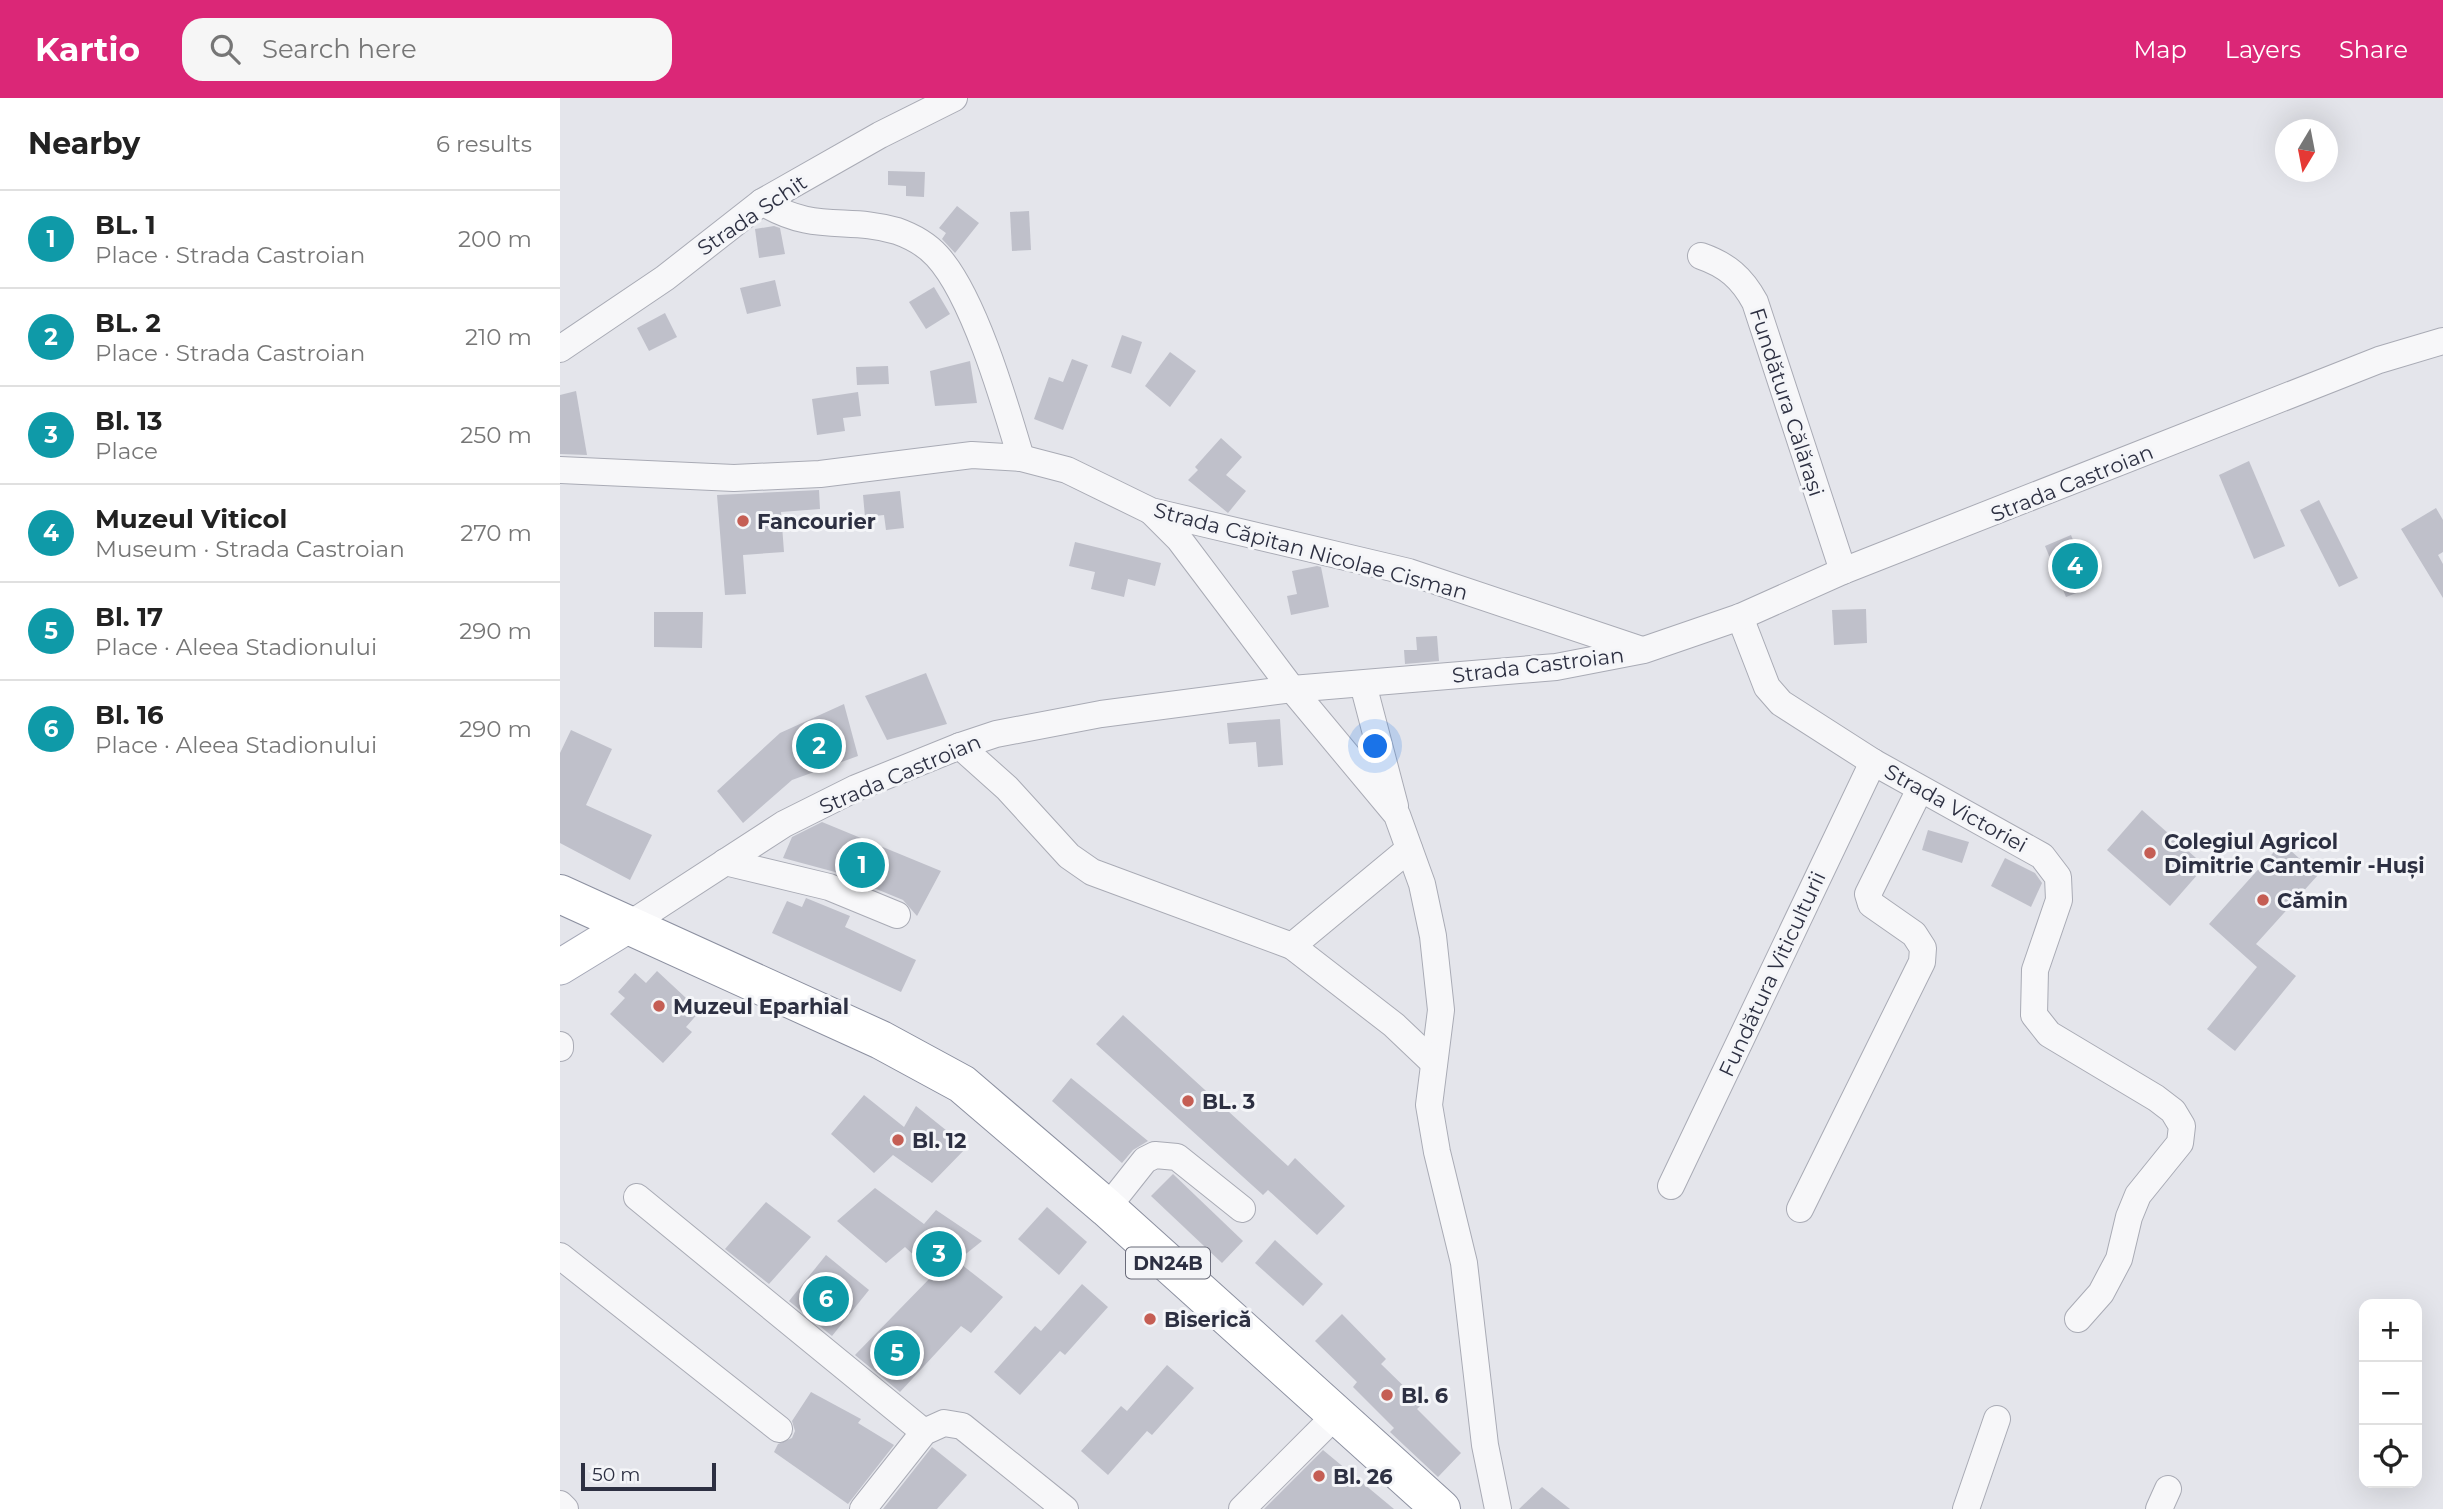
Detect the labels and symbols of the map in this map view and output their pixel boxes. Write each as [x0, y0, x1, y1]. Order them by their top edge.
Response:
north arrow [2275, 119, 2338, 182]
street label: Strada Schit [693, 169, 811, 261]
street label: Fundătura Călărași [1744, 304, 1829, 500]
street label: Strada Castroian [1987, 439, 2157, 527]
street label: Strada Căpitan Nicolae Cisman [1151, 497, 1471, 605]
place label: Fancourier [757, 509, 876, 534]
marker: Fancourier [735, 513, 751, 529]
pin: 4 [2052, 540, 2098, 592]
street label: Strada Castroian [1451, 642, 1625, 688]
pin: 2 [796, 720, 842, 772]
street label: Strada Castroian [815, 729, 985, 819]
your location [1358, 729, 1392, 763]
street label: Strada Victoriei [1880, 759, 2032, 857]
place label: Colegiul Agricol Dimitrie Cantemir -Huși [2164, 829, 2425, 879]
pin: 1 [839, 839, 885, 891]
marker: Colegiul Agricol Dimitrie Cantemir -Huși [2142, 845, 2158, 861]
street label: Fundătura Viticulturii [1713, 867, 1831, 1081]
place label: Cămin [2277, 888, 2348, 913]
marker: Cămin [2255, 892, 2271, 908]
place label: Muzeul Eparhial [673, 994, 849, 1019]
marker: Muzeul Eparhial [651, 998, 667, 1014]
place label: BL. 3 [1202, 1089, 1255, 1114]
marker: BL. 3 [1180, 1093, 1196, 1109]
place label: Bl. 12 [912, 1128, 966, 1153]
marker: Bl. 12 [890, 1132, 906, 1148]
pin: 3 [916, 1228, 962, 1280]
road number: DN24B [1126, 1247, 1210, 1278]
pin: 6 [803, 1273, 849, 1325]
place label: Biserică [1164, 1307, 1251, 1332]
marker: Biserică [1142, 1311, 1158, 1327]
pin: 5 [874, 1327, 920, 1379]
place label: Bl. 6 [1401, 1383, 1448, 1408]
marker: Bl. 6 [1379, 1387, 1395, 1403]
scale bar [581, 1460, 716, 1492]
place label: Bl. 26 [1333, 1464, 1393, 1489]
marker: Bl. 26 [1311, 1468, 1327, 1484]

